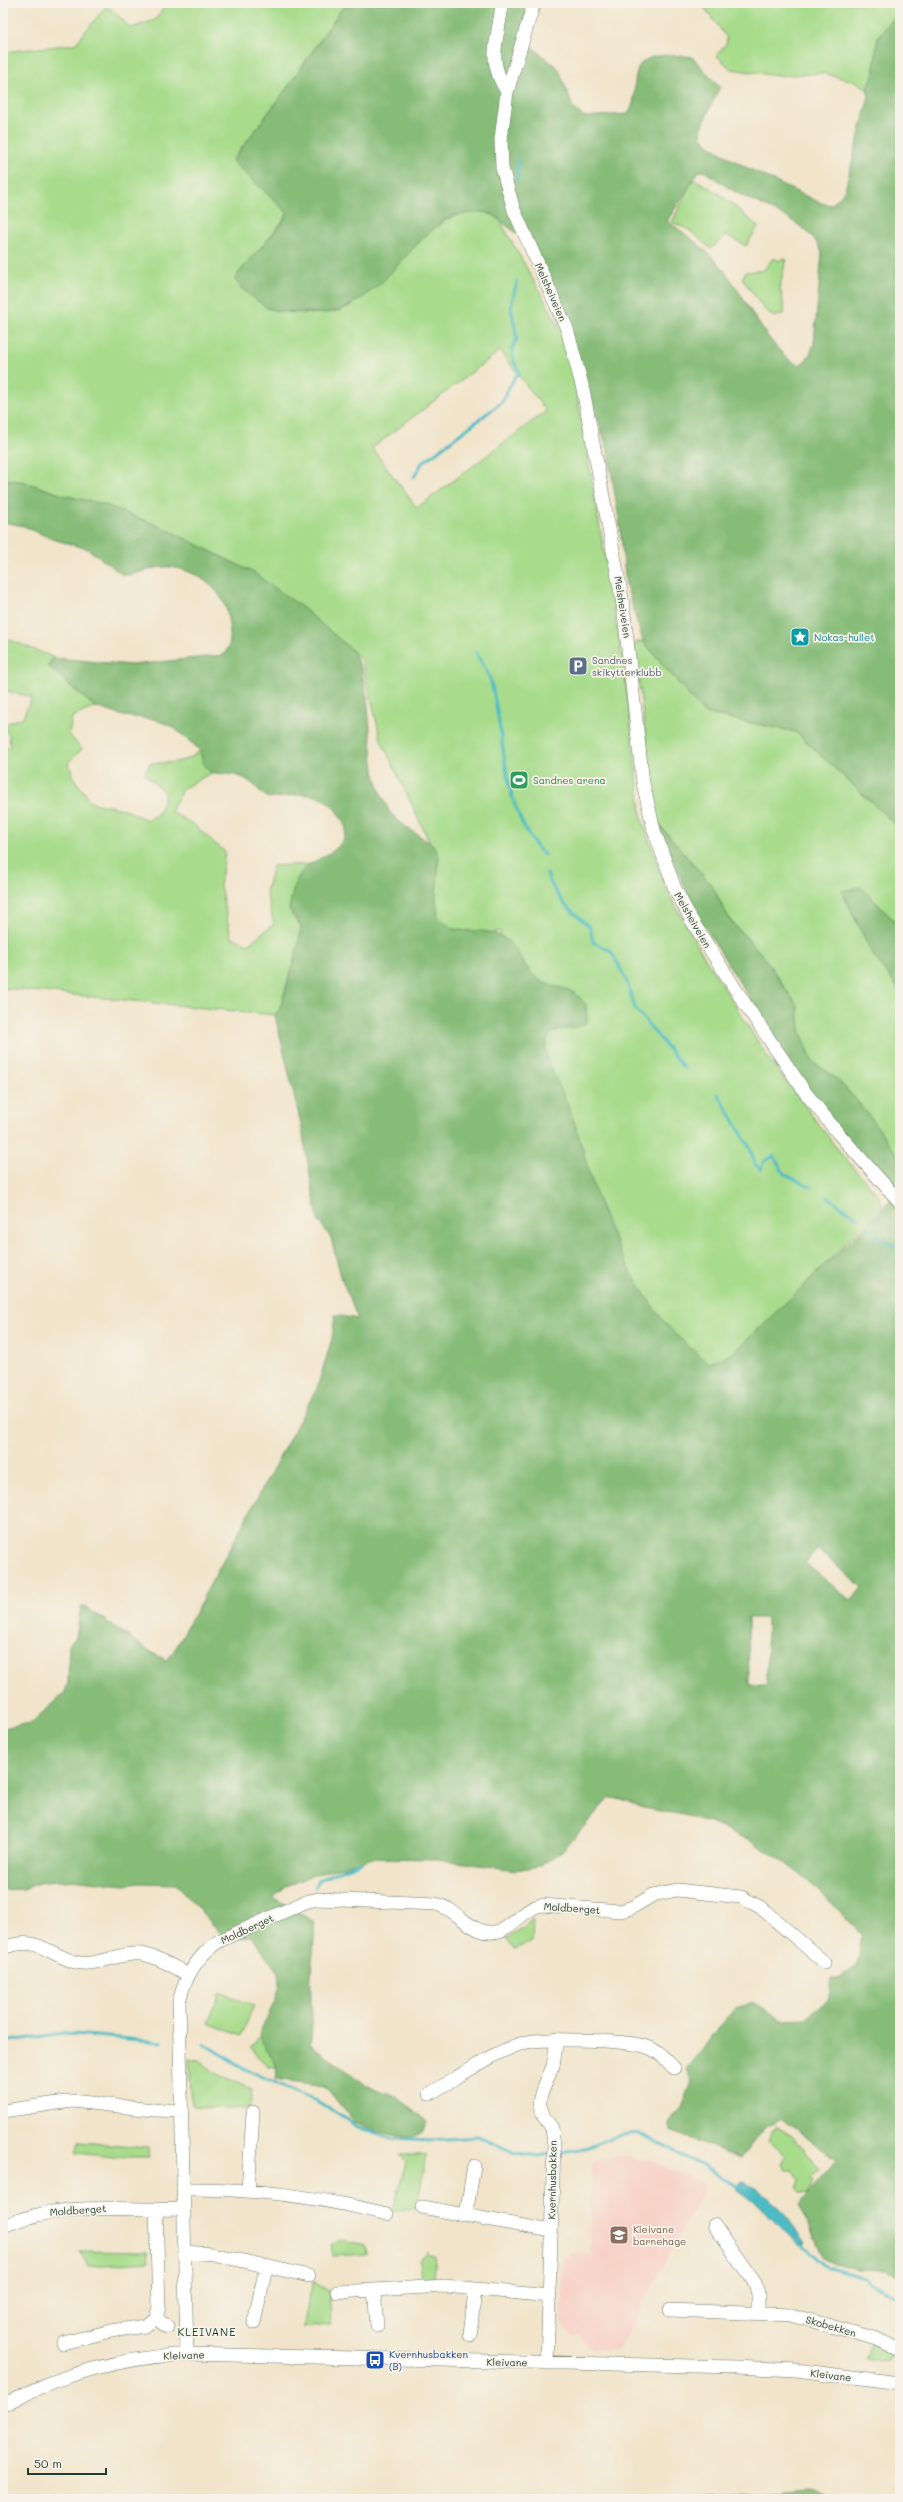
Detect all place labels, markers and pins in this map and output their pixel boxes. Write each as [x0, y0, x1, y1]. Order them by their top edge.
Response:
place icon: Nokas-hullet [789, 626, 811, 648]
place label: Nokas-hullet [814, 630, 875, 644]
place label: Sandnes skikytterklubb [592, 653, 662, 679]
parking icon: Sandnes skikytterklubb [567, 655, 589, 677]
sports icon: Sandnes arena [508, 769, 530, 791]
place label: Sandnes arena [533, 773, 606, 787]
place label: Kleivane barnehage [633, 2222, 686, 2248]
school or university icon: Kleivane barnehage [608, 2224, 630, 2246]
place label: Kvernhusbakken (B) [389, 2347, 468, 2373]
bus stop icon: Kvernhusbakken (B) [364, 2349, 386, 2371]

